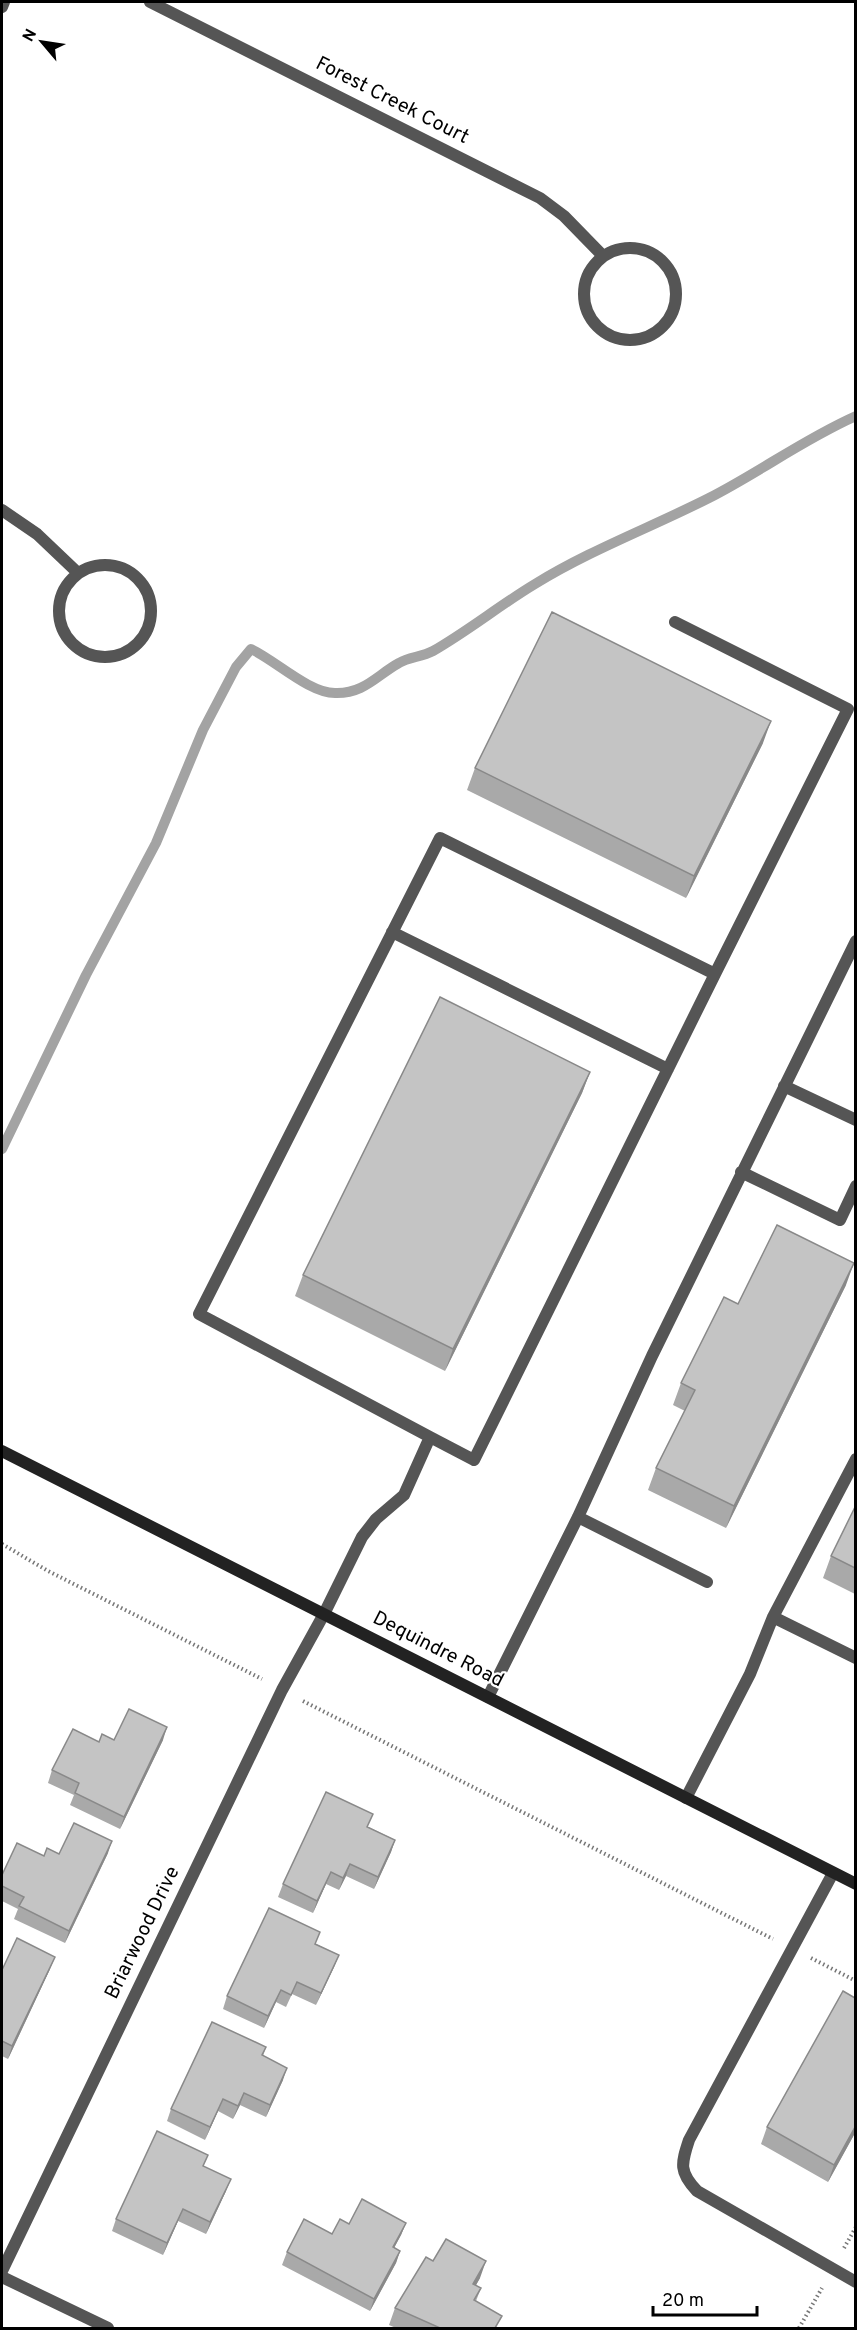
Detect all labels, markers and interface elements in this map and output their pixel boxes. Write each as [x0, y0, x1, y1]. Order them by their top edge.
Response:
north arrow [12, 12, 72, 72]
text: N [19, 26, 42, 46]
street label: Forest Creek Court [311, 51, 473, 151]
street label: Dequindre Road [368, 1606, 508, 1694]
street label: Briarwood Drive [100, 1862, 186, 2004]
scale bar [653, 2279, 756, 2317]
text: 20 m [662, 2290, 704, 2313]

